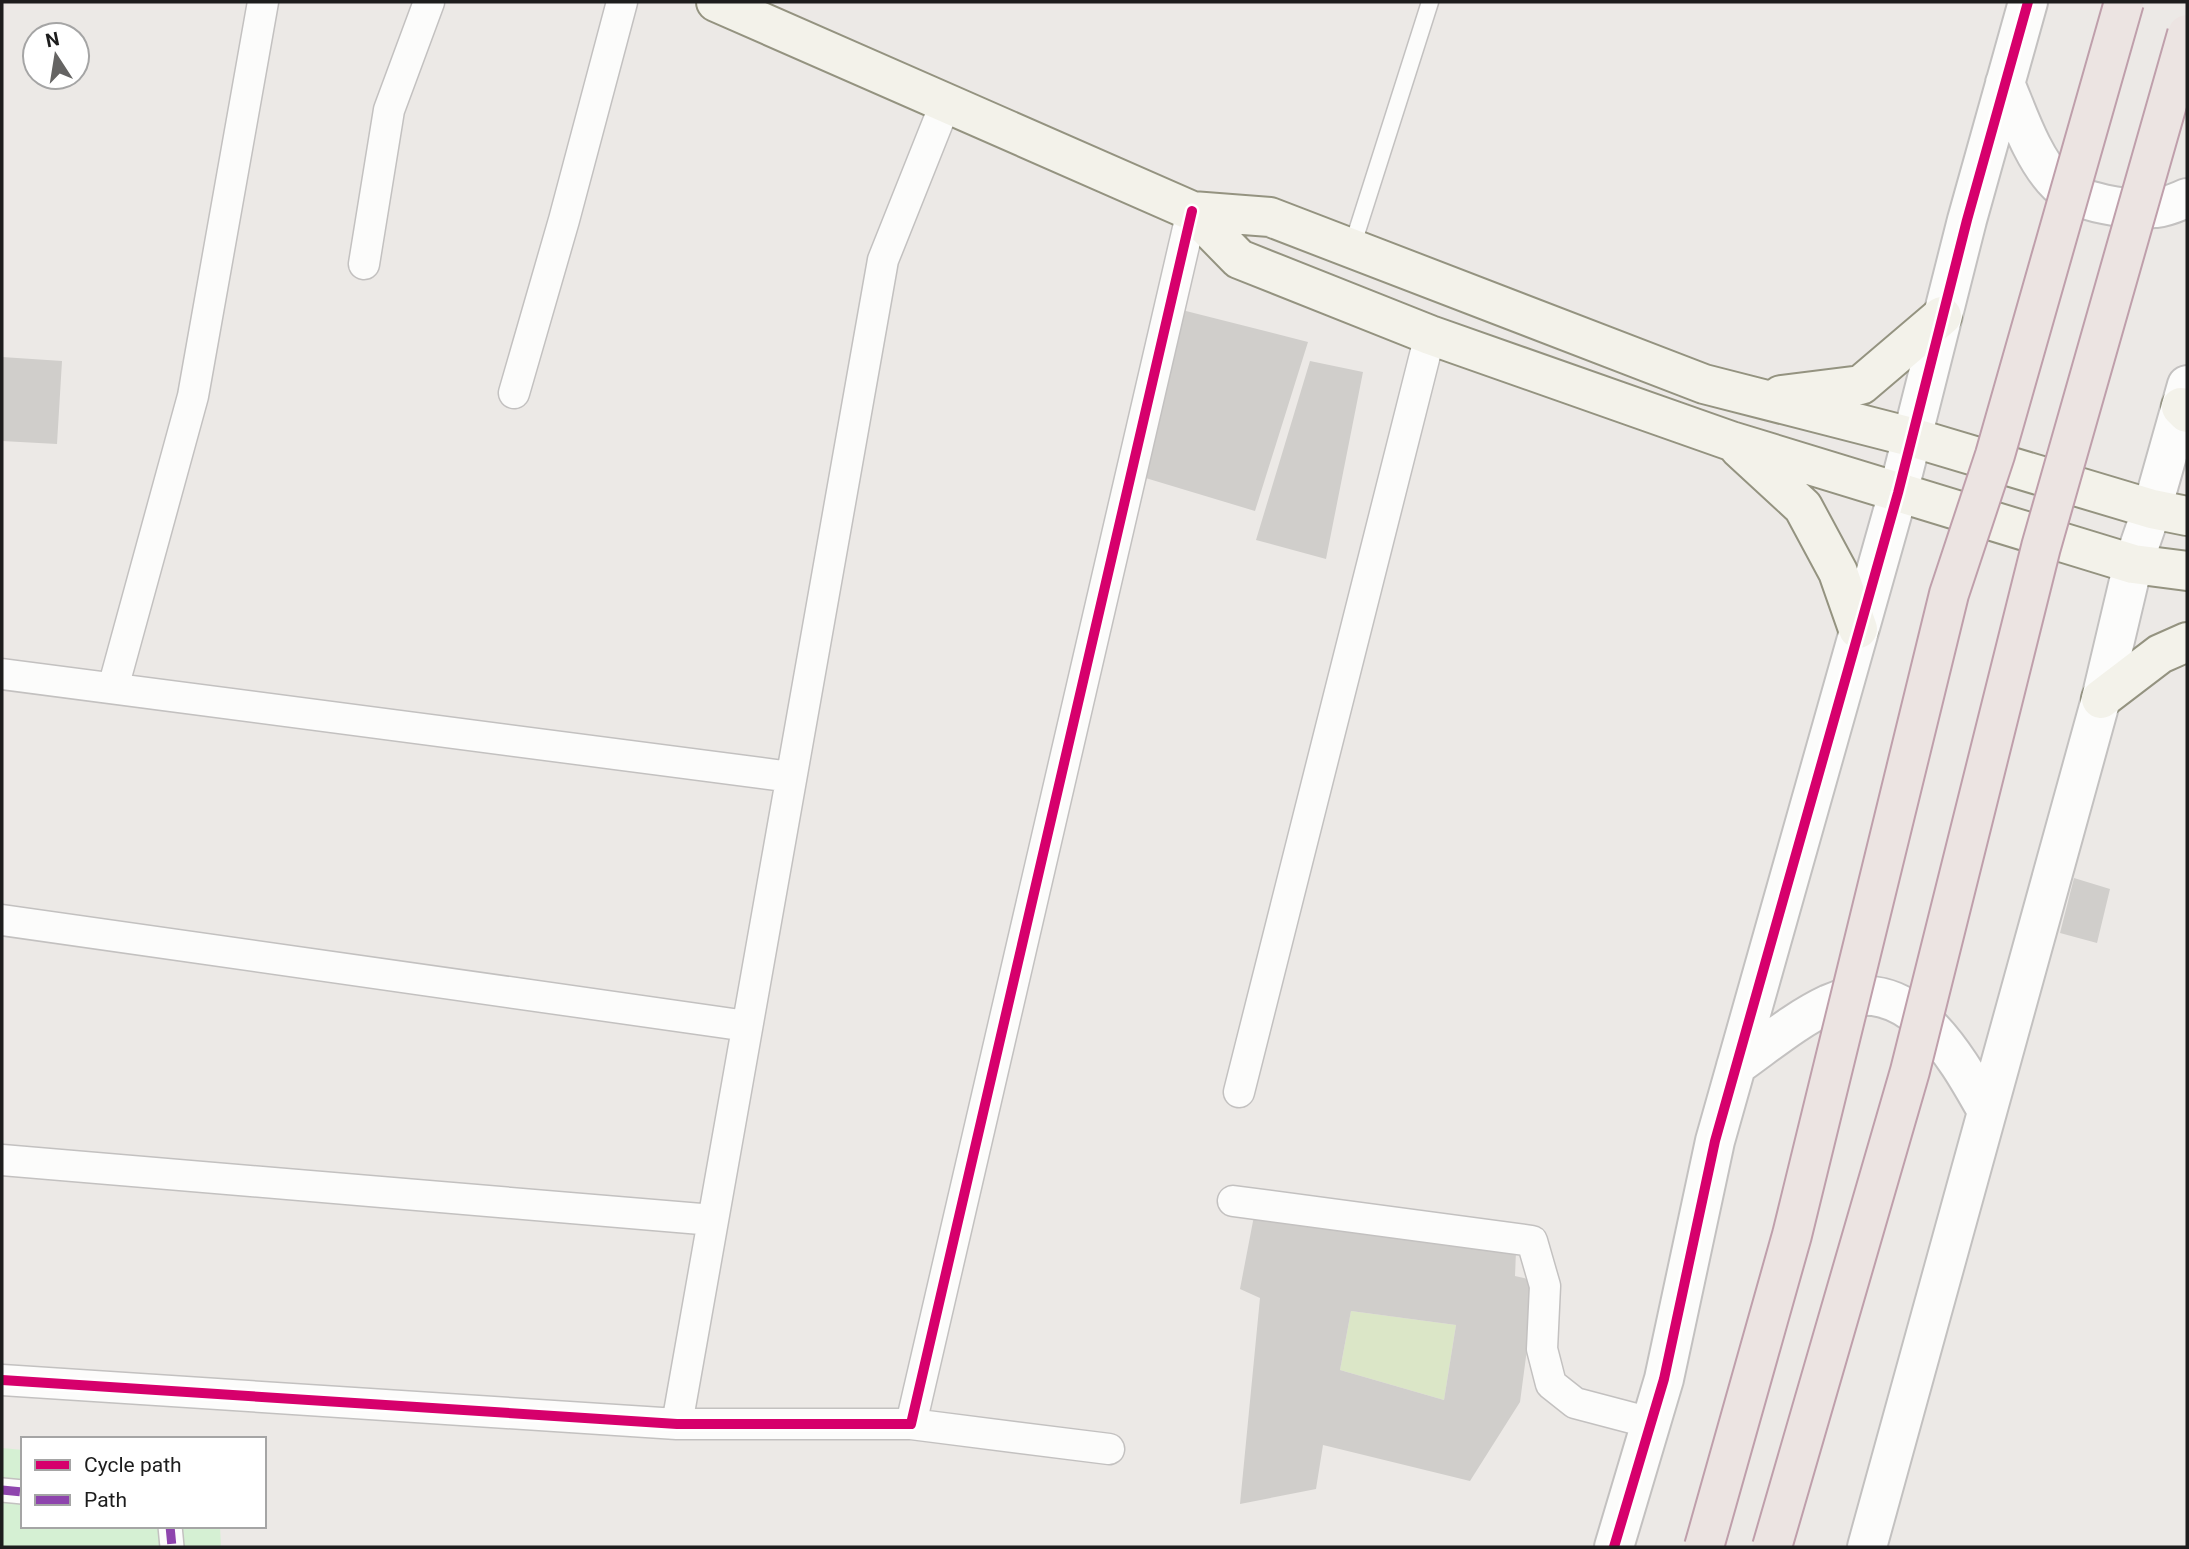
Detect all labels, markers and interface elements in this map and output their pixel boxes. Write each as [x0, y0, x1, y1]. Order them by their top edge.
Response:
north arrow [21, 21, 91, 91]
text: N [44, 27, 62, 53]
legend [21, 1437, 266, 1528]
text: Cycle path [84, 1453, 182, 1477]
text: Path [84, 1488, 127, 1512]

